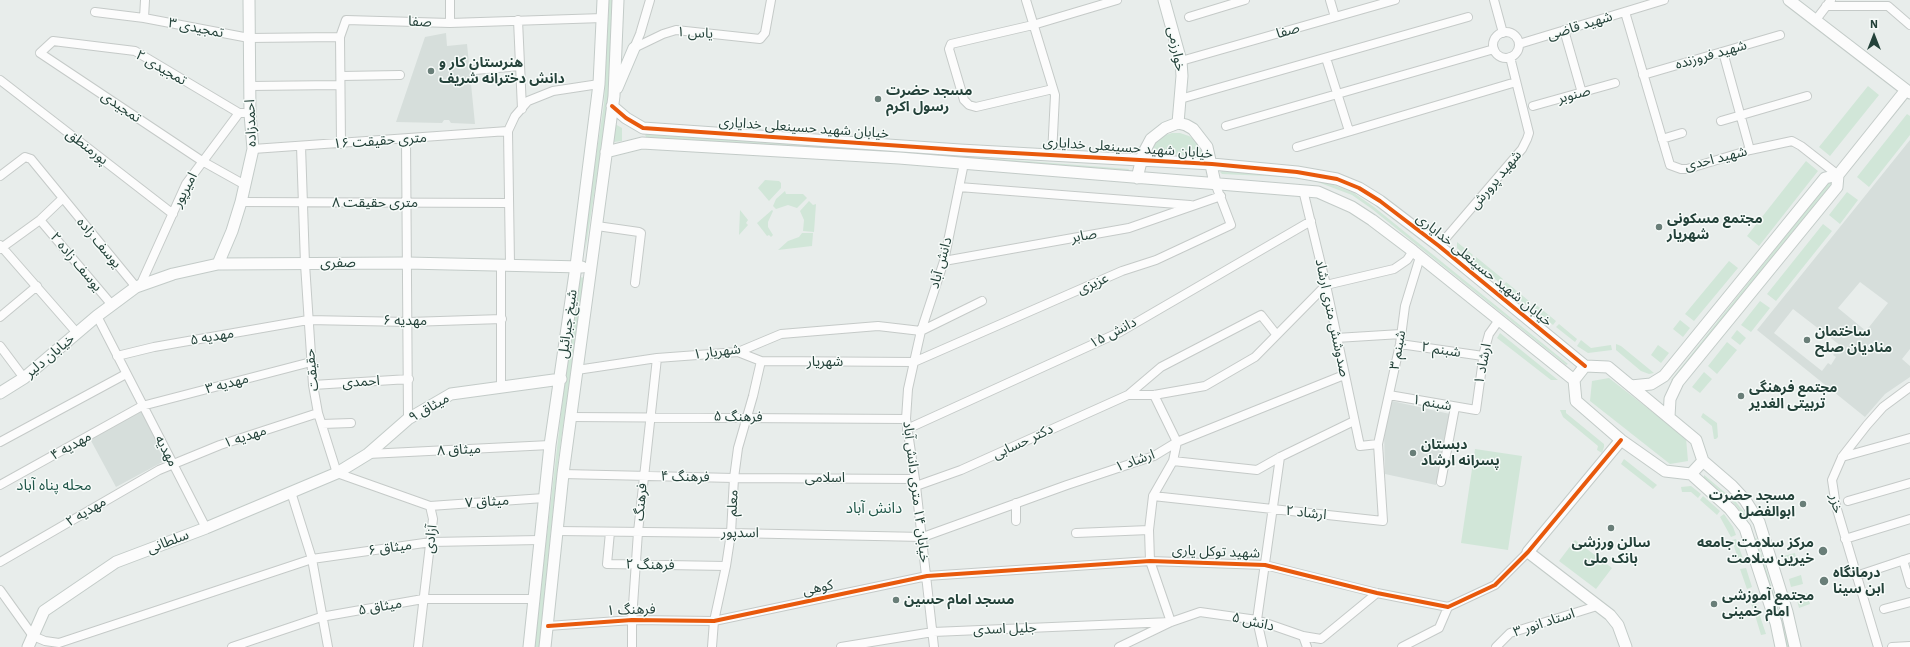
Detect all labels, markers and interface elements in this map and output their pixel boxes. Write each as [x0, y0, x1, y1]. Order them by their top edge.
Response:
street label: شهید قاضی [1545, 8, 1615, 44]
street label: صفا [408, 13, 432, 31]
street label: تمجیدی ۳ [167, 14, 225, 42]
north arrow [1854, 16, 1894, 56]
text: N [1870, 17, 1878, 31]
street label: صفا [1274, 20, 1302, 42]
street label: یاس ۱ [676, 24, 714, 42]
street label: خوارزمی [1163, 25, 1189, 73]
street label: شهید فروزنده [1673, 37, 1749, 73]
street label: تمجیدی ۲ [133, 47, 189, 89]
place label: هنرستان کار و دانش دخترانه شریف [439, 55, 565, 88]
marker: هنرستان کار و دانش دخترانه شریف [426, 66, 436, 76]
place label: مسجد حضرت رسول اکرم [886, 83, 972, 116]
street label: صنوبر [1556, 83, 1592, 107]
street label: تمجیدی [98, 88, 144, 126]
marker: مسجد حضرت رسول اکرم [873, 94, 883, 104]
street label: احمدزاده [242, 99, 260, 147]
street label: خیابان شهید حسینعلی خدایاری [718, 114, 890, 142]
street label: پورمنطق [63, 125, 111, 169]
street label: ۱۶ متری حقیقت [333, 129, 427, 153]
street label: خیابان شهید حسینعلی خدایاری [1042, 134, 1214, 162]
street label: شهید احدی [1683, 143, 1749, 175]
street label: شهید پرورش [1467, 147, 1525, 213]
street label: امیرپور [169, 170, 201, 210]
street label: ۸ متری حقیقت [332, 195, 418, 211]
street label: خیابان شهید حسینعلی خدایاری [1412, 210, 1556, 330]
place label: مجتمع مسکونی شهریار [1667, 211, 1763, 244]
street label: یوسف زاده [73, 214, 125, 272]
marker: مجتمع مسکونی شهریار [1654, 222, 1664, 232]
street label: صابر [1070, 225, 1098, 247]
street label: یوسف زاده ۲ [46, 229, 106, 295]
street label: دانش آباد [926, 235, 956, 291]
street label: صفری [320, 254, 356, 272]
street label: صدوشش متری ارشاد [1311, 257, 1353, 379]
street label: عزیزی [1075, 270, 1111, 298]
street label: شیخ جبرائیل [555, 288, 581, 360]
street label: مهدیه ۶ [383, 313, 427, 329]
street label: دانش ۱۵ [1087, 314, 1139, 352]
place label: ساختمان منادیان صلح [1815, 324, 1892, 356]
street label: مهدیه ۵ [189, 325, 235, 349]
street label: شبنم ۳ [1386, 329, 1410, 371]
street label: خیابان دلیر [22, 330, 78, 382]
marker: ساختمان منادیان صلح [1802, 335, 1812, 345]
street label: شبنم ۲ [1420, 339, 1462, 361]
street label: شهریار ۱ [692, 341, 742, 363]
street label: ارشاد ۱ [1471, 342, 1495, 386]
street label: حقیقت [301, 348, 323, 392]
street label: شهریار [807, 354, 843, 370]
street label: مهدیه ۳ [203, 370, 251, 398]
street label: احمدی [342, 372, 380, 392]
place label: مجتمع فرهنگی تربیتی الغدیر [1749, 380, 1838, 412]
street label: میثاق ۹ [406, 390, 452, 426]
street label: شبنم ۱ [1411, 391, 1453, 415]
marker: مجتمع فرهنگی تربیتی الغدیر [1736, 391, 1746, 401]
street label: فرهنگ ۵ [713, 408, 763, 426]
street label: خیابان ۱۴ متری دانش آباد [899, 420, 933, 564]
street label: دکتر حسابی [990, 421, 1056, 463]
street label: مهدیه ۱ [221, 422, 269, 452]
street label: مهدیه ۴ [48, 428, 94, 464]
street label: مهدیه [151, 433, 181, 469]
place label: دبستان پسرانه ارشاد [1421, 437, 1500, 470]
street label: میثاق ۸ [437, 440, 481, 460]
street label: ارشاد ۱ [1113, 446, 1157, 476]
marker: دبستان پسرانه ارشاد [1408, 448, 1418, 458]
street label: فرهنگ ۴ [660, 468, 710, 486]
street label: اسلامی [805, 470, 845, 486]
district label: محله پناه آباد [16, 477, 92, 495]
street label: فرهنگ [631, 482, 651, 522]
place label: مسجد حضرت ابوالفضل [1709, 488, 1795, 520]
street label: معلم [724, 489, 742, 517]
street label: میثاق ۷ [464, 492, 510, 512]
street label: مهدیه ۲ [63, 493, 109, 531]
street label: خزر [1826, 493, 1846, 515]
marker: مسجد حضرت ابوالفضل [1798, 499, 1808, 509]
district label: دانش آباد [846, 500, 902, 518]
street label: ارشاد ۲ [1285, 502, 1327, 524]
marker: سالن ورزشی بانک ملی [1606, 523, 1616, 533]
street label: آزادی [421, 524, 441, 554]
street label: اسدپور [721, 524, 759, 542]
street label: سلطانی [145, 526, 191, 558]
place label: سالن ورزشی بانک ملی [1572, 535, 1650, 568]
place label: مرکز سلامت جامعه خیرین سلامت [1697, 535, 1814, 568]
street label: میثاق ۶ [367, 537, 413, 559]
street label: شهید توکل یاری [1172, 542, 1260, 562]
marker: مرکز سلامت جامعه خیرین سلامت [1817, 545, 1829, 557]
street label: فرهنگ ۲ [625, 556, 675, 574]
place label: درمانگاه ابن سینا [1833, 565, 1885, 598]
marker: درمانگاه ابن سینا [1818, 575, 1830, 587]
street label: کوهی [801, 577, 835, 599]
place label: مجتمع آموزشی امام خمینی [1722, 588, 1814, 620]
place label: مسجد امام حسین [904, 592, 1014, 608]
street label: میثاق ۵ [357, 595, 403, 619]
marker: مسجد امام حسین [891, 595, 901, 605]
marker: مجتمع آموزشی امام خمینی [1709, 599, 1719, 609]
street label: فرهنگ ۱ [606, 601, 656, 619]
street label: استاد انور ۳ [1511, 605, 1577, 641]
street label: دانش ۵ [1230, 609, 1276, 635]
street label: جلیل اسدی [973, 619, 1037, 639]

